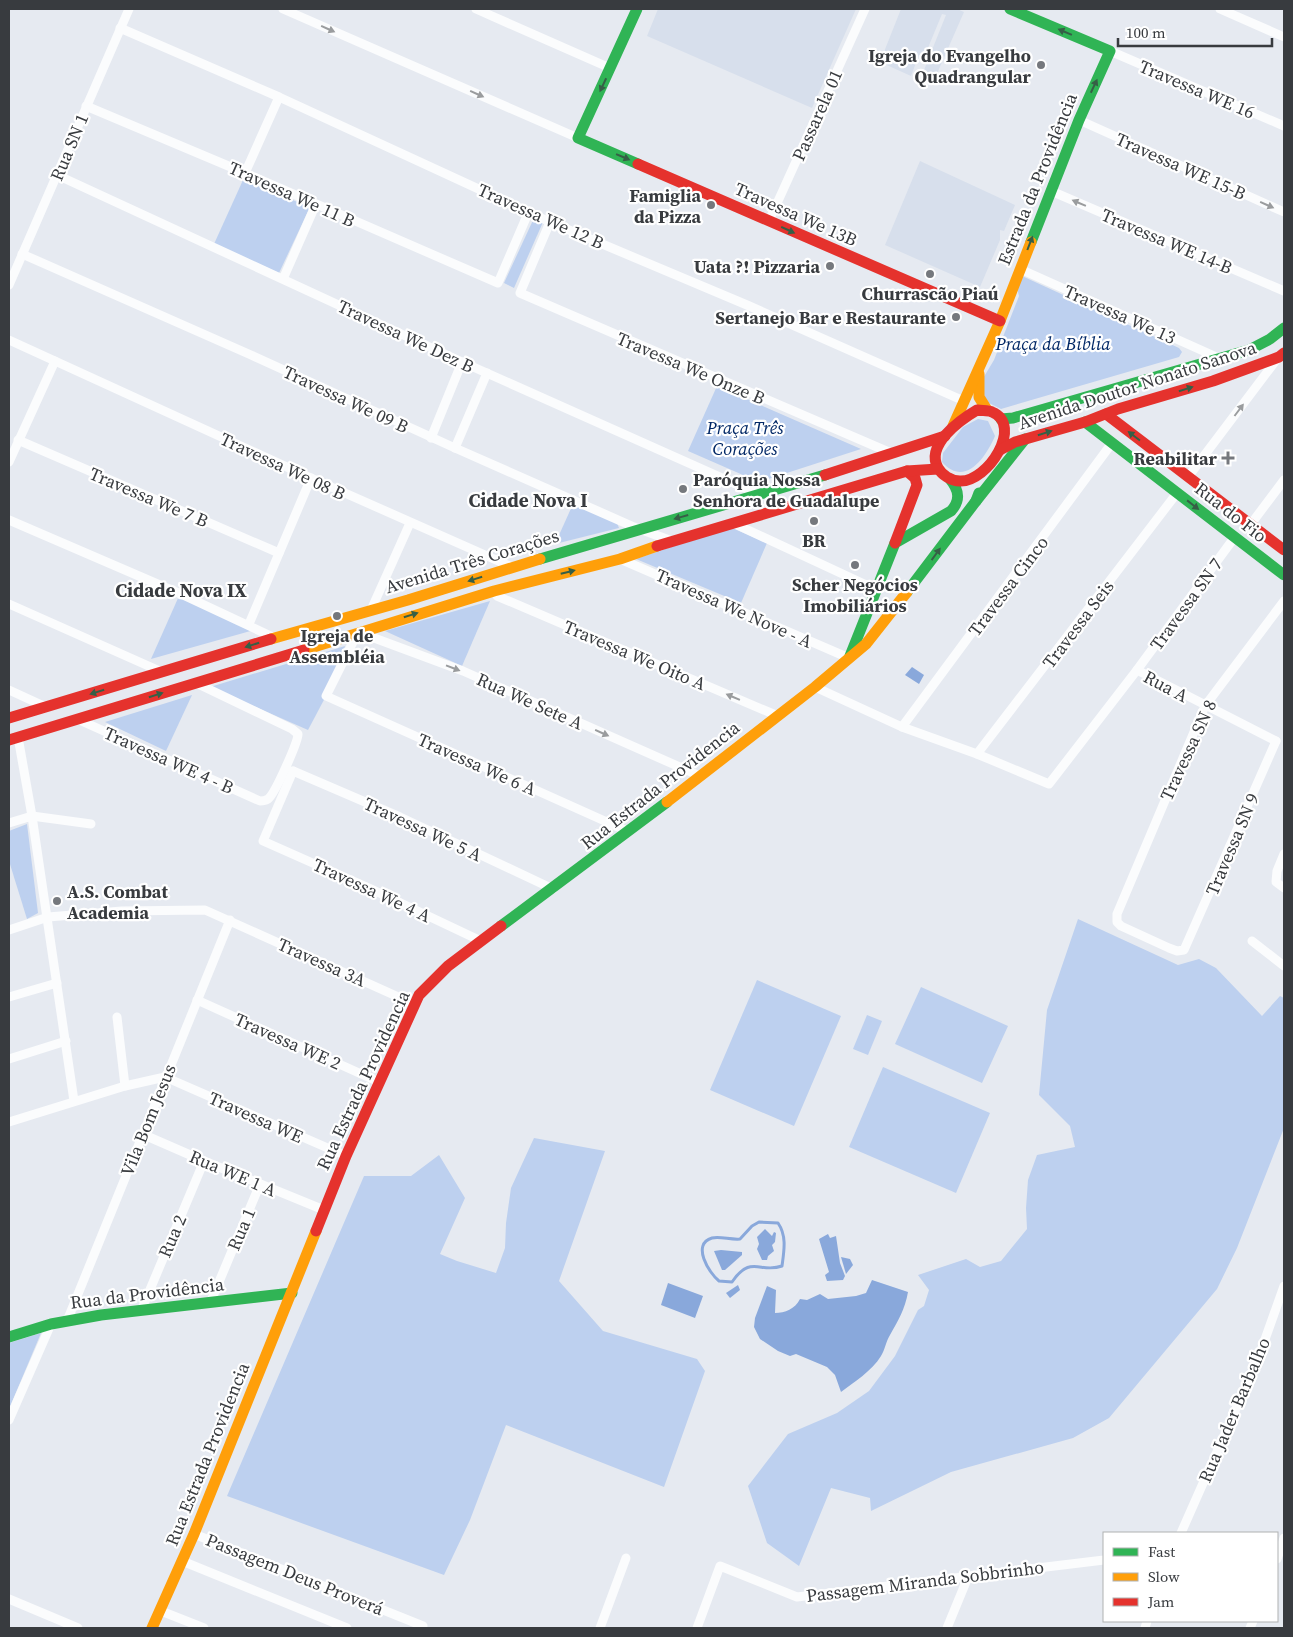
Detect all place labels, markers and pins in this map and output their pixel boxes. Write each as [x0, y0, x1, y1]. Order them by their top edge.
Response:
place label: Igreja do Evangelho Quadrangular [868, 43, 1032, 89]
marker: Igreja do Evangelho Quadrangular [1035, 59, 1047, 71]
place label: Famiglia da Pizza [629, 183, 701, 229]
marker: Famiglia da Pizza [705, 199, 717, 211]
place label: Uata ?! Pizzaria [694, 254, 820, 279]
marker: Uata ?! Pizzaria [824, 260, 836, 272]
marker: Churrascão Piaú [924, 268, 936, 280]
place label: Churrascão Piaú [862, 281, 999, 306]
place label: Sertanejo Bar e Restaurante [715, 305, 946, 330]
marker: Sertanejo Bar e Restaurante [950, 311, 962, 323]
place label: Reabilitar [1134, 446, 1218, 471]
marker: Reabilitar [1221, 451, 1235, 465]
place label: Paróquia Nossa Senhora de Guadalupe [693, 467, 879, 513]
marker: Paróquia Nossa Senhora de Guadalupe [677, 483, 689, 495]
marker: BR [808, 515, 820, 527]
place label: BR [802, 528, 827, 553]
marker: Scher Negócios Imobiliários [849, 559, 861, 571]
place label: Scher Negócios Imobiliários [792, 572, 918, 618]
marker: Igreja de Assembléia [331, 610, 343, 622]
place label: Igreja de Assembléia [289, 623, 385, 669]
place label: A.S. Combat Academia [67, 879, 168, 925]
marker: A.S. Combat Academia [51, 895, 63, 907]

